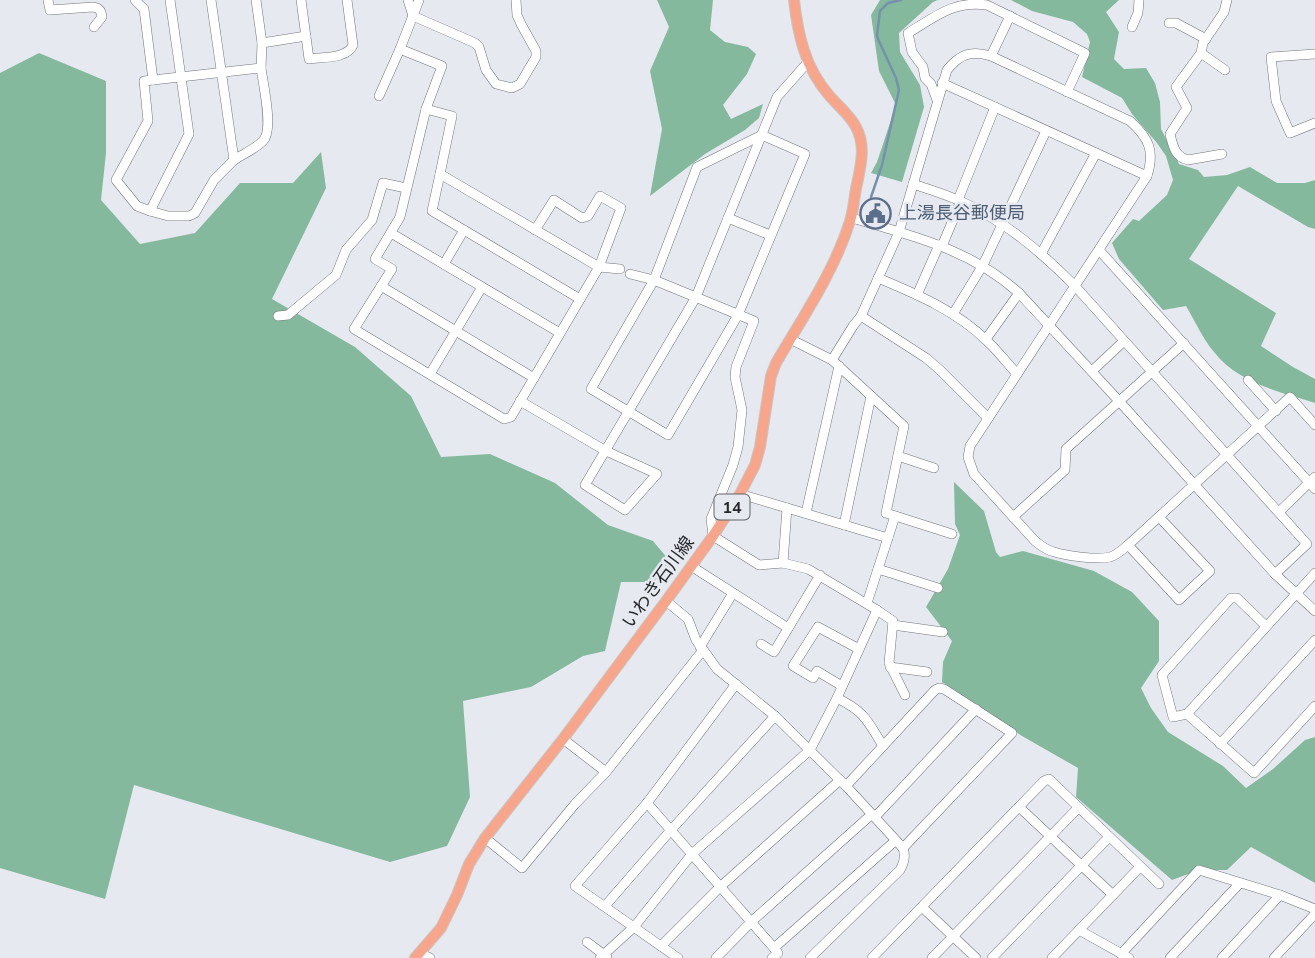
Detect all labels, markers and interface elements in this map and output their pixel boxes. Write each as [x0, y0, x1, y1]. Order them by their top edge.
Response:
public building icon: 上湯長谷郵便局 [859, 196, 893, 230]
place label: 上湯長谷郵便局 [899, 201, 1025, 225]
road number: 14 [714, 494, 750, 520]
street label: いわき石川線 [617, 531, 699, 633]

